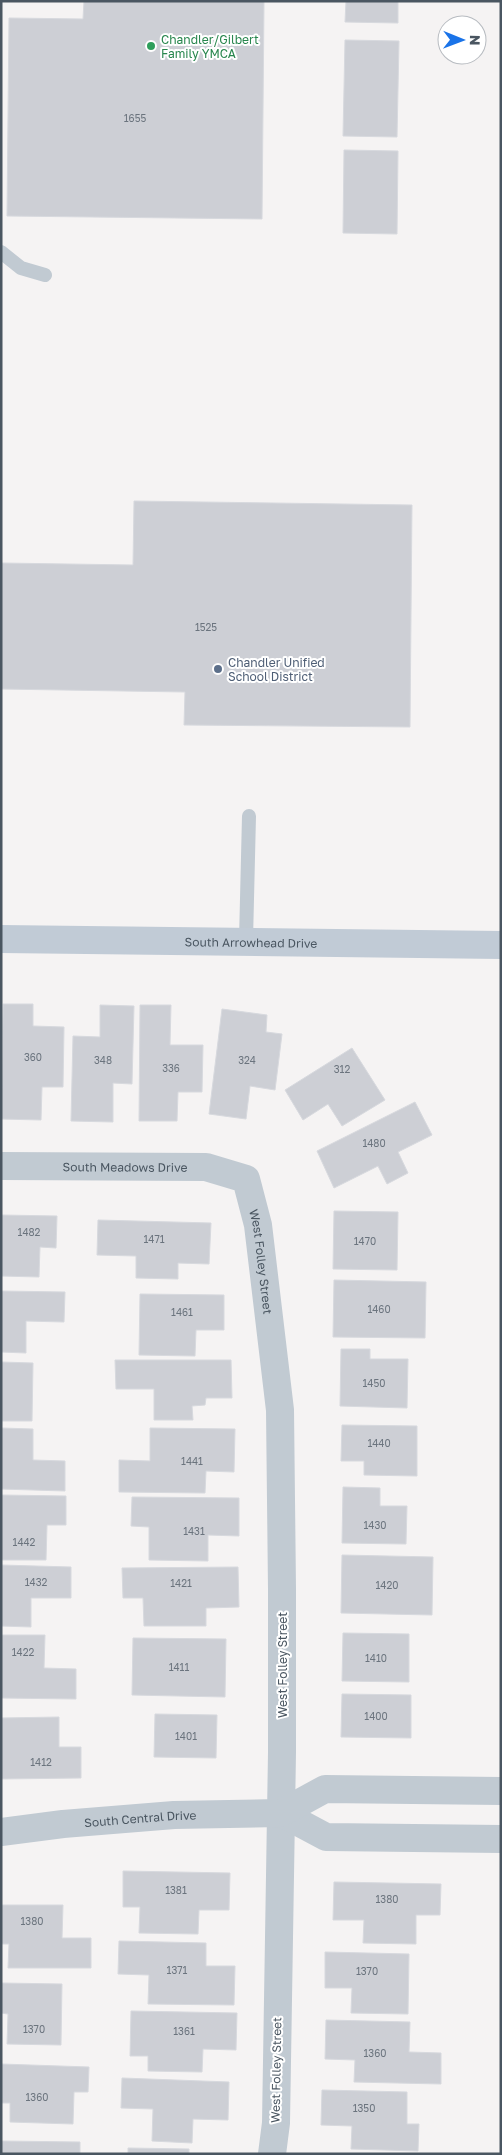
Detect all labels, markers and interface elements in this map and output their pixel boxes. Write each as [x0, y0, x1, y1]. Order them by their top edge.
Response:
north arrow [437, 15, 487, 65]
place label: Chandler/Gilbert Family YMCA [161, 32, 259, 61]
text: N [467, 35, 484, 46]
marker: Chandler/Gilbert Family YMCA [145, 40, 157, 52]
house number: 1655 [124, 112, 146, 124]
house number: 1525 [195, 621, 217, 633]
place label: Chandler Unified School District [228, 655, 325, 684]
marker: Chandler Unified School District [212, 663, 224, 675]
street label: South Arrowhead Drive [184, 934, 318, 950]
house number: 360 [24, 1051, 42, 1063]
house number: 348 [94, 1054, 112, 1066]
house number: 324 [238, 1054, 256, 1066]
house number: 336 [162, 1062, 180, 1074]
house number: 312 [334, 1063, 350, 1075]
house number: 1480 [362, 1137, 386, 1149]
street label: South Meadows Drive [63, 1159, 187, 1174]
street label: West Folley Street [247, 1207, 276, 1315]
house number: 1482 [18, 1226, 41, 1238]
house number: 1471 [143, 1233, 165, 1245]
house number: 1470 [354, 1235, 376, 1247]
house number: 1460 [367, 1303, 391, 1315]
house number: 1461 [171, 1306, 193, 1318]
house number: 1450 [363, 1377, 385, 1389]
house number: 1440 [367, 1437, 391, 1449]
house number: 1441 [181, 1455, 203, 1467]
house number: 1430 [364, 1519, 387, 1531]
house number: 1431 [183, 1525, 205, 1537]
house number: 1442 [13, 1536, 36, 1548]
house number: 1432 [25, 1576, 47, 1588]
house number: 1421 [170, 1577, 192, 1589]
house number: 1420 [376, 1579, 398, 1591]
street label: West Folley Street [275, 1612, 290, 1718]
house number: 1422 [12, 1646, 34, 1658]
house number: 1410 [365, 1652, 387, 1664]
house number: 1411 [169, 1661, 189, 1673]
house number: 1400 [364, 1710, 388, 1722]
house number: 1401 [175, 1730, 197, 1742]
house number: 1412 [30, 1756, 52, 1768]
street label: South Central Drive [84, 1807, 197, 1830]
house number: 1381 [165, 1884, 187, 1896]
house number: 1380 [376, 1893, 399, 1905]
house number: 1380 [21, 1915, 44, 1927]
house number: 1371 [167, 1964, 188, 1976]
house number: 1370 [356, 1965, 378, 1977]
street label: West Folley Street [268, 2017, 284, 2123]
house number: 1370 [23, 2023, 45, 2035]
house number: 1361 [173, 2025, 195, 2037]
house number: 1360 [364, 2047, 386, 2059]
house number: 1360 [26, 2091, 48, 2103]
house number: 1350 [353, 2102, 375, 2114]

